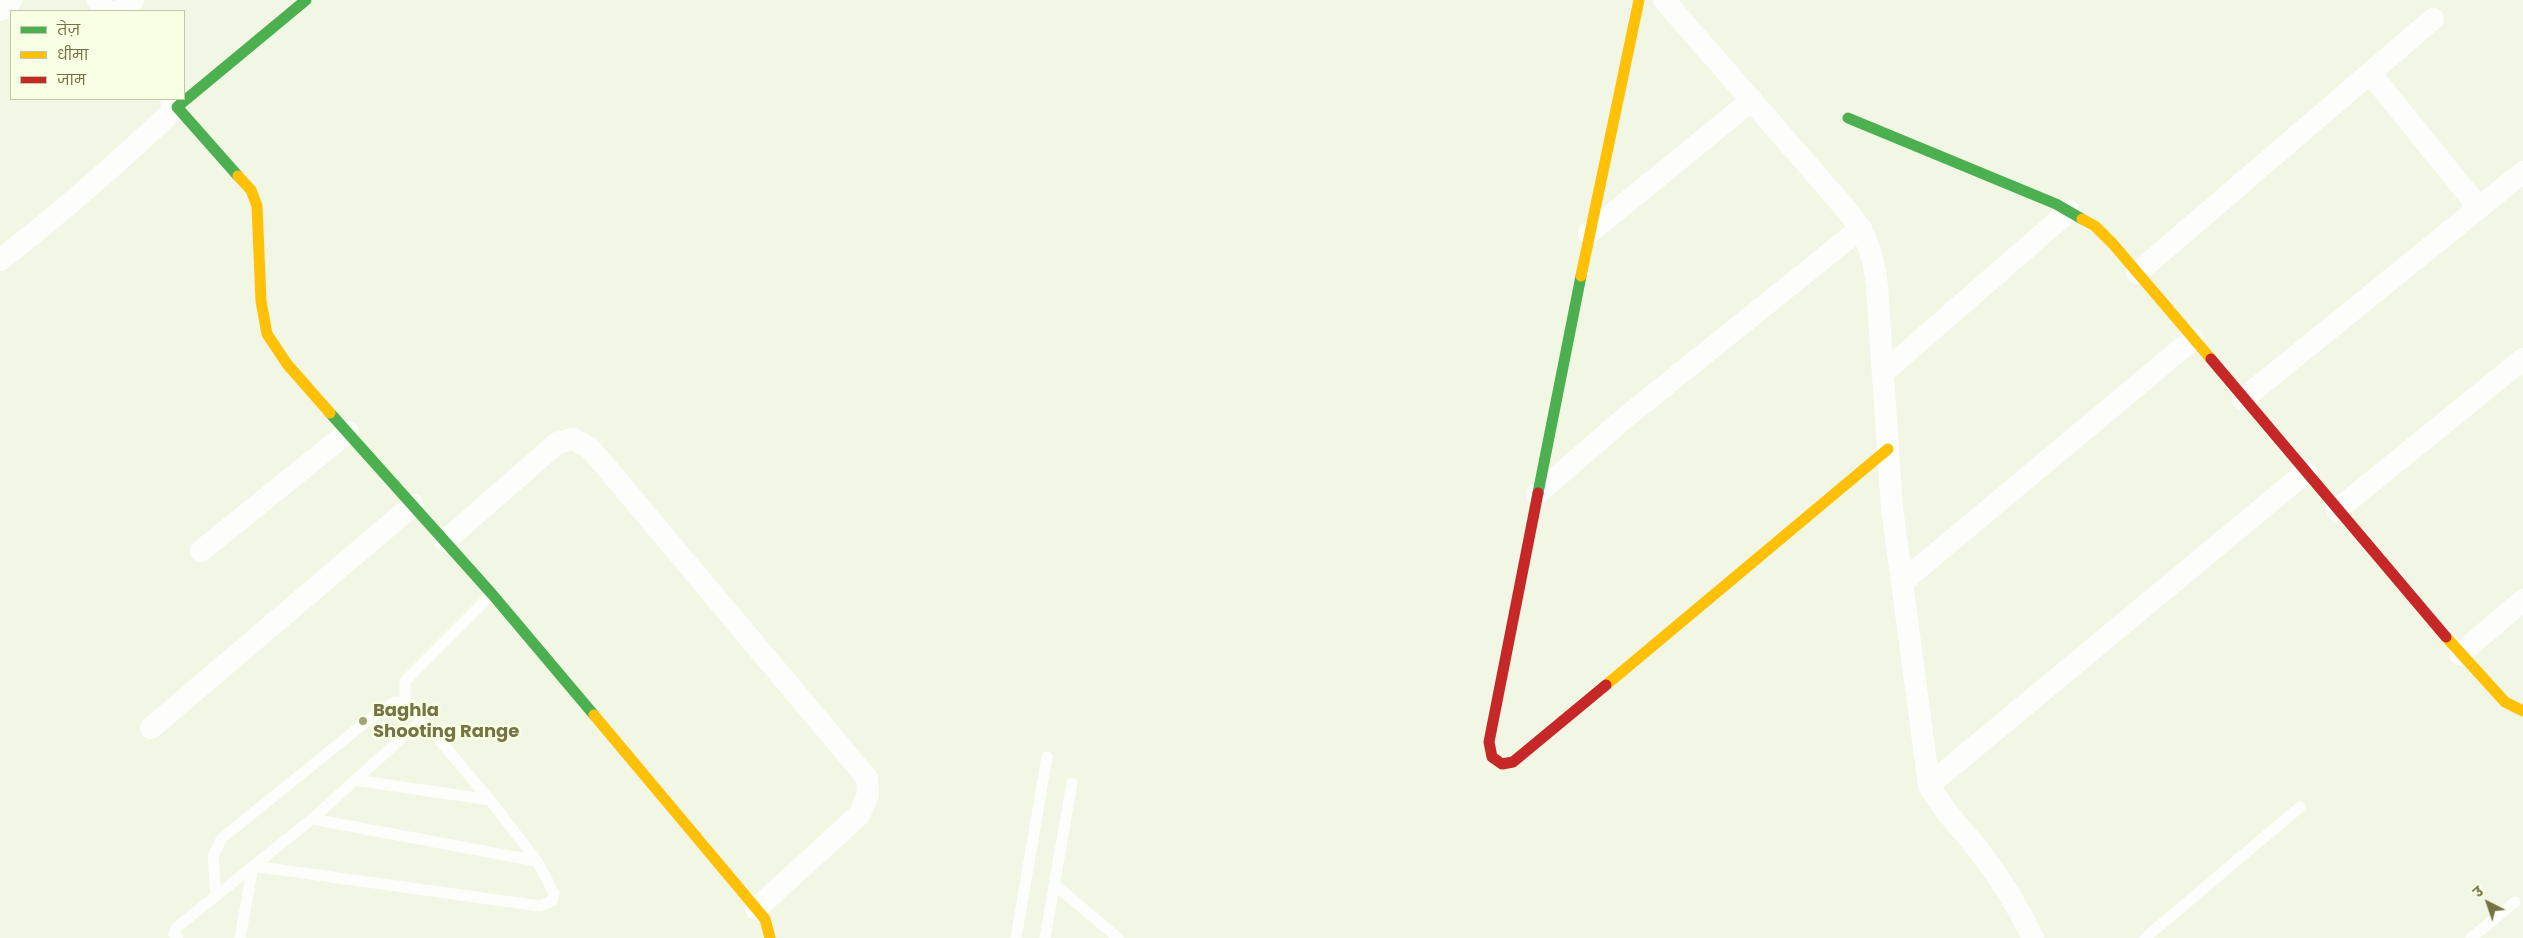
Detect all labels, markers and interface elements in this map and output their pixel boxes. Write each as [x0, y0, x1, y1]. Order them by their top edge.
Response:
legend [10, 10, 185, 100]
text: तेज़ [57, 19, 80, 40]
text: धीमा [57, 44, 88, 65]
text: जाम [57, 69, 86, 90]
place label: Baghla Shooting Range [373, 700, 519, 742]
marker: Baghla Shooting Range [357, 715, 369, 727]
north arrow [2463, 878, 2513, 928]
text: उ [2469, 882, 2488, 902]

